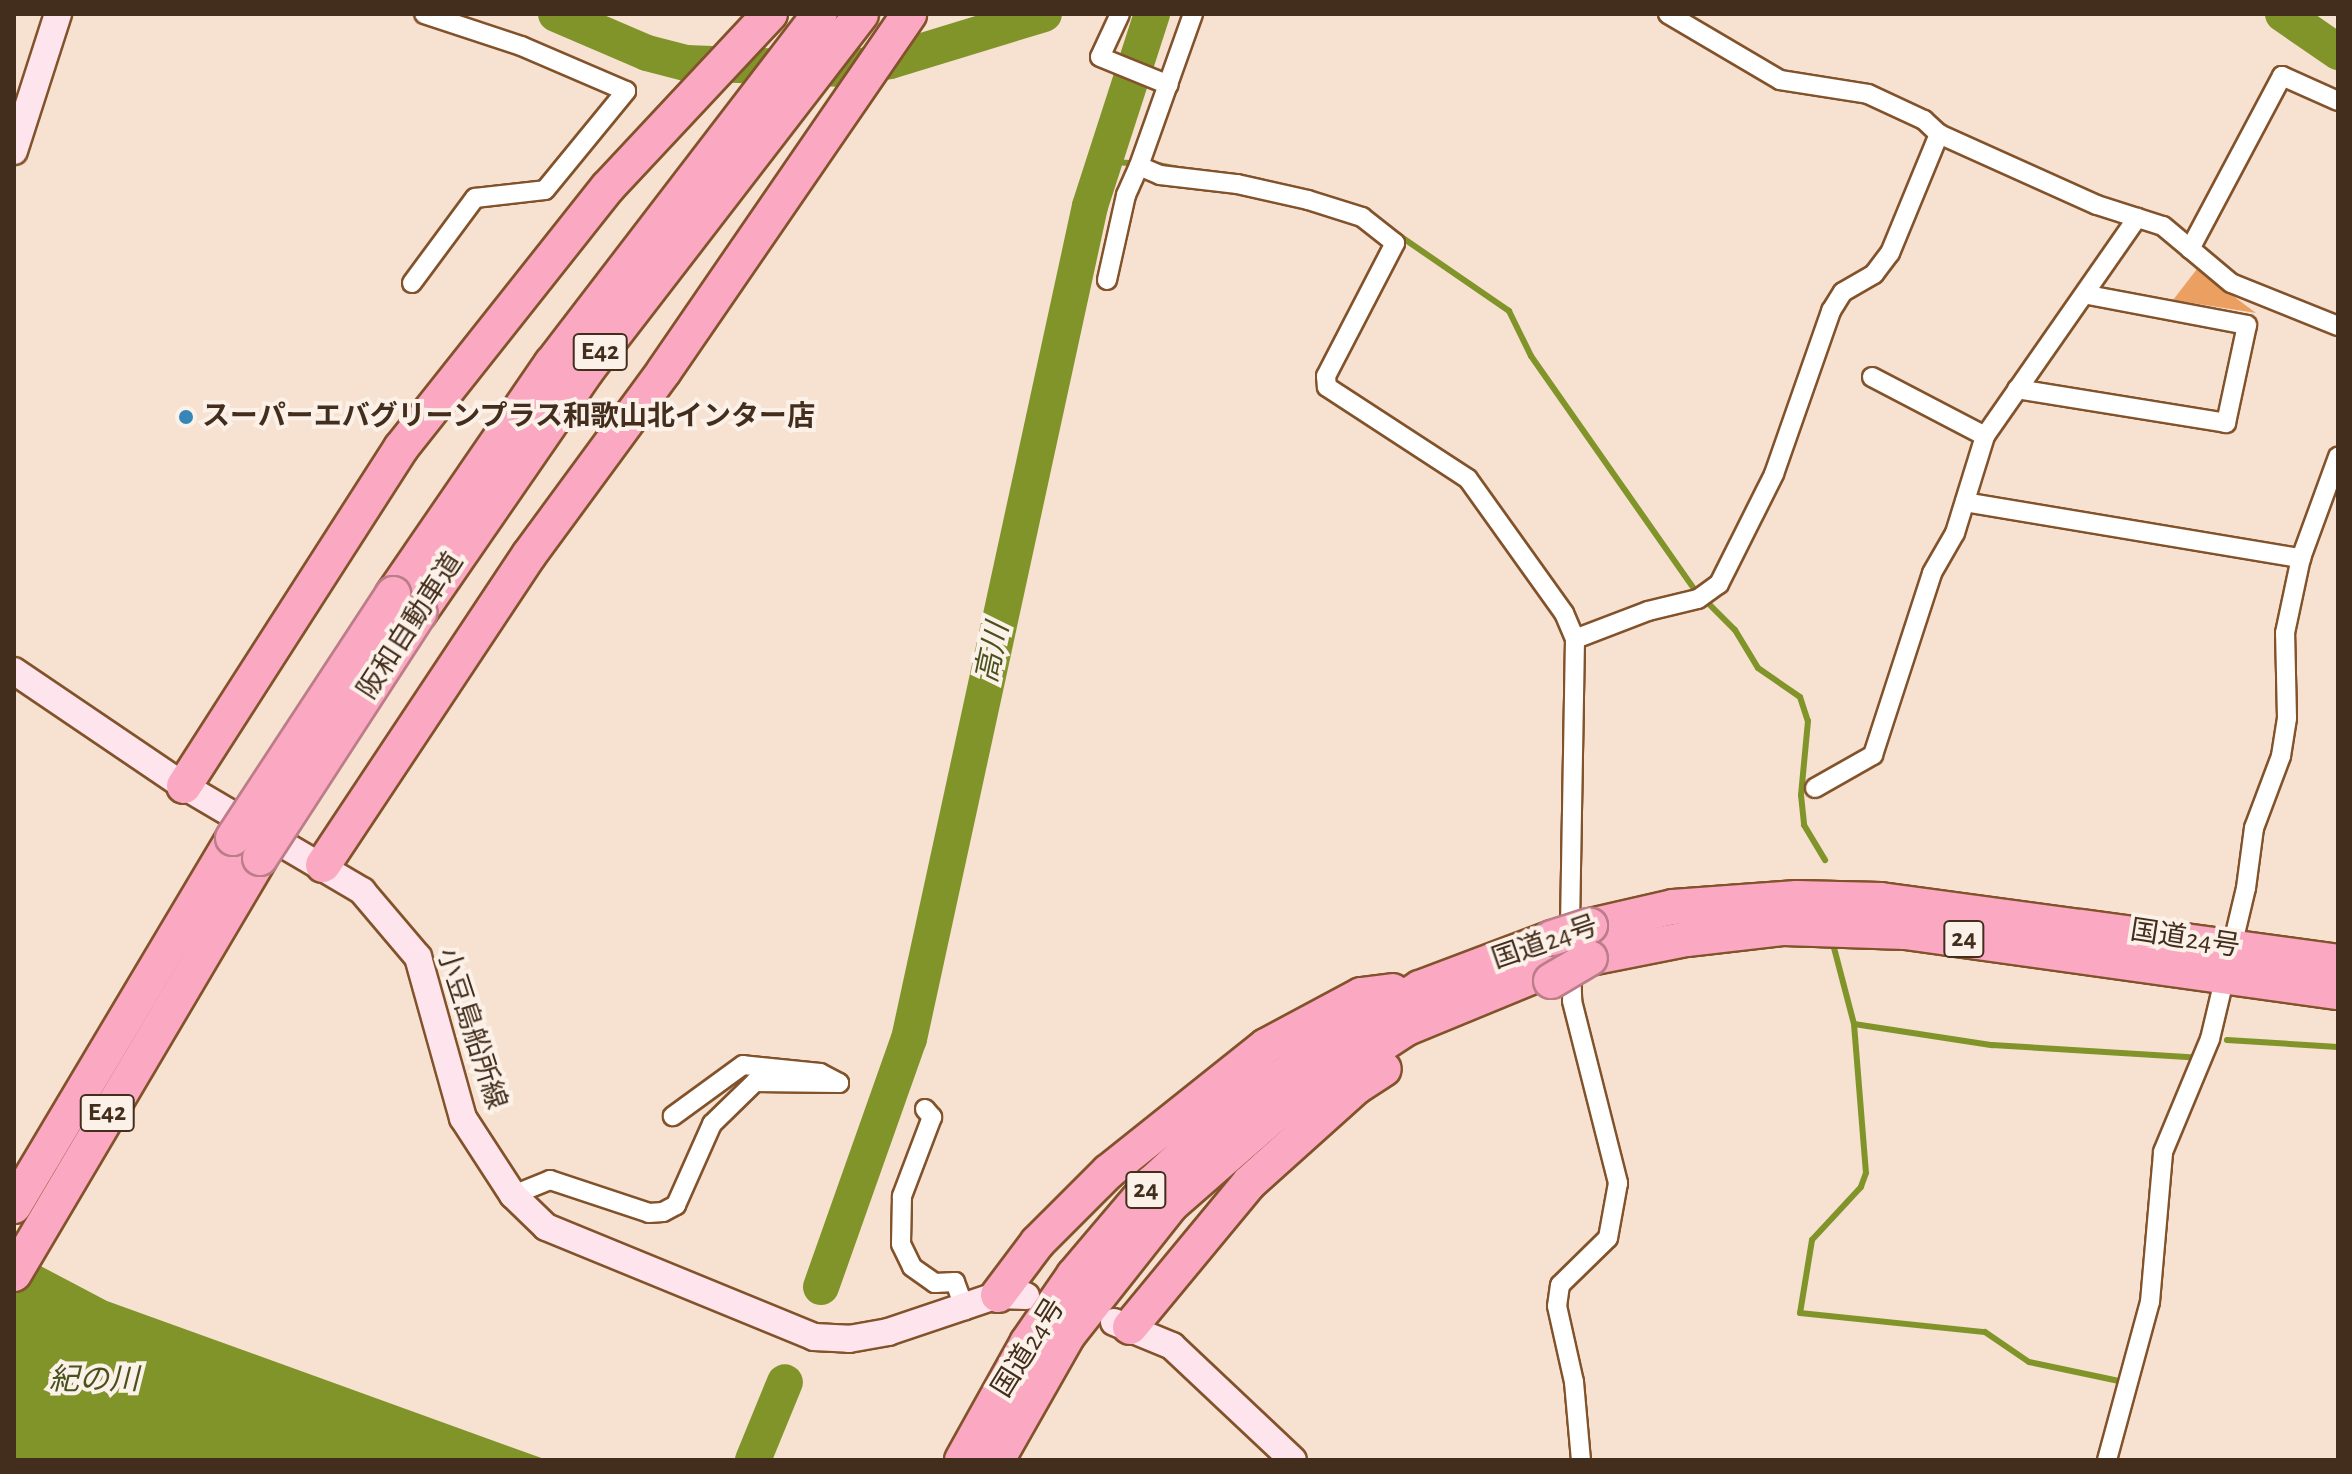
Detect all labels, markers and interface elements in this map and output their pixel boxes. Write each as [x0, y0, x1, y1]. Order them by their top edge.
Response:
road number: E42 [572, 330, 628, 374]
place label: スーパーエバグリーンプラス和歌山北インター店 [202, 400, 818, 434]
marker: スーパーエバグリーンプラス和歌山北インター店 [177, 408, 195, 426]
street label: 阪和自動車道 [351, 546, 471, 706]
water label: 高川 [969, 620, 1017, 686]
street label: 国道24号 [1487, 909, 1603, 977]
street label: 国道24号 [2128, 914, 2242, 964]
road number: 24 [1942, 917, 1986, 961]
street label: 小豆島船所線 [429, 944, 513, 1114]
road number: E42 [79, 1091, 135, 1135]
road number: 24 [1124, 1168, 1168, 1212]
street label: 国道24号 [986, 1292, 1072, 1404]
water label: 紀の川 [49, 1362, 139, 1398]

